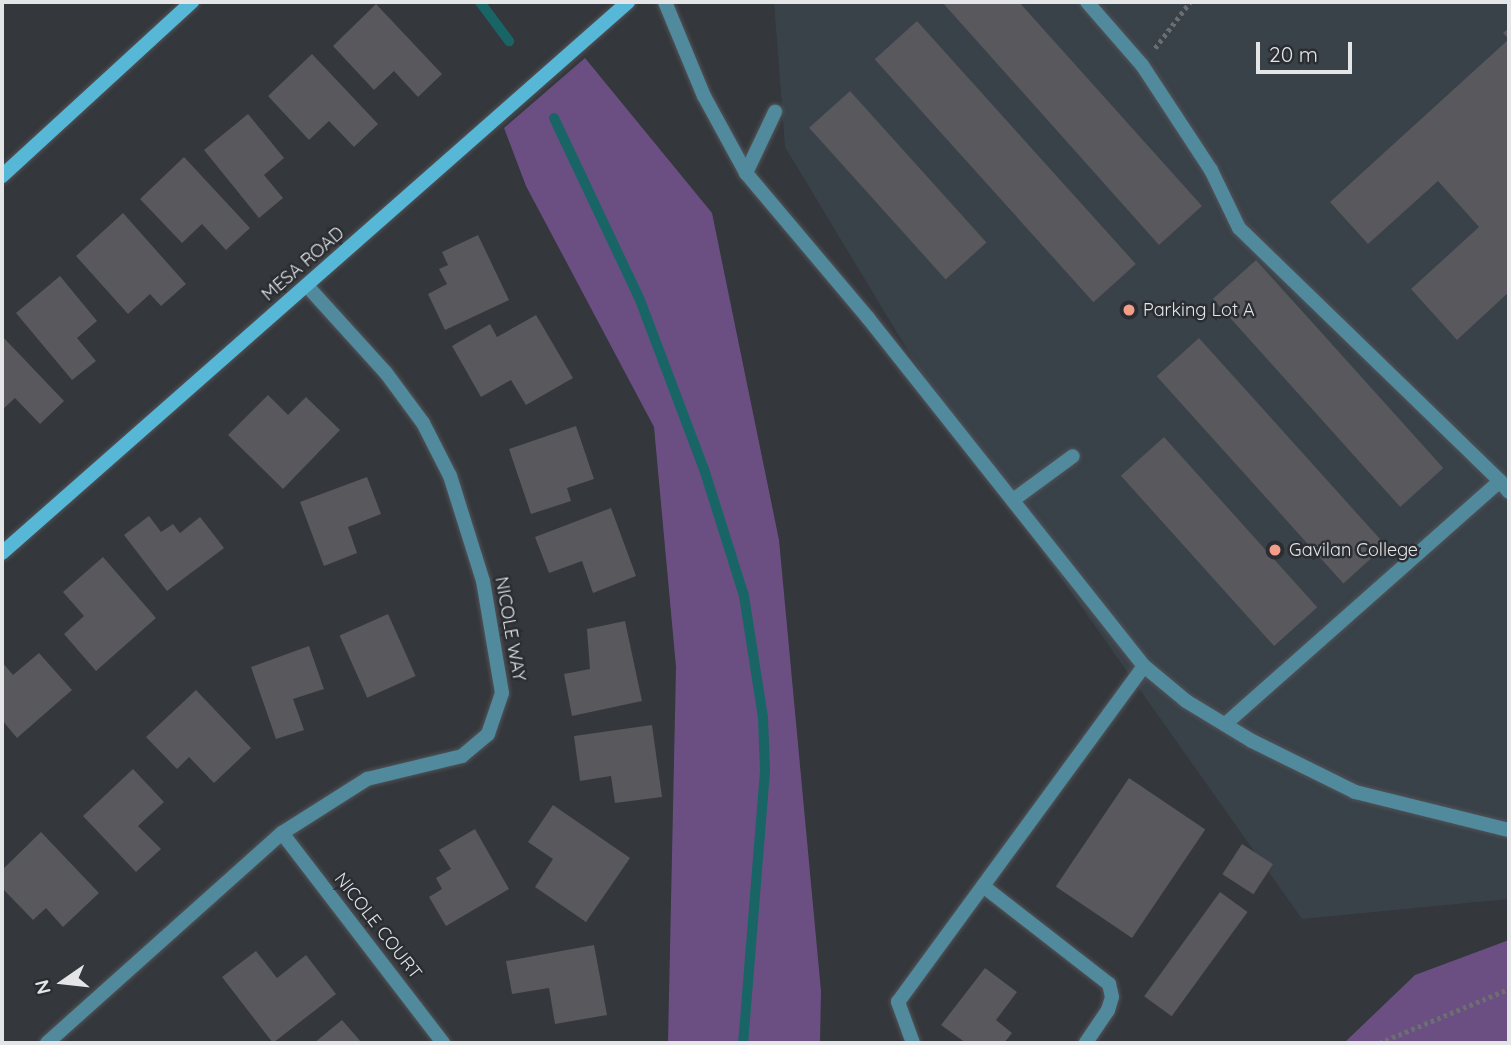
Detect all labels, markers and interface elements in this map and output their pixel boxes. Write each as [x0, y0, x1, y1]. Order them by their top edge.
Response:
scale bar [1259, 28, 1355, 72]
text: 20 m [1269, 41, 1318, 67]
street label: MESA ROAD [257, 222, 349, 306]
place label: Parking Lot A [1143, 299, 1255, 321]
marker: Parking Lot A [1121, 302, 1137, 318]
place label: Gavilan College [1289, 539, 1418, 561]
marker: Gavilan College [1267, 542, 1283, 558]
street label: NICOLE WAY [490, 575, 530, 683]
street label: NICOLE COURT [330, 869, 426, 983]
north arrow [28, 947, 98, 1017]
text: N [29, 977, 56, 997]

